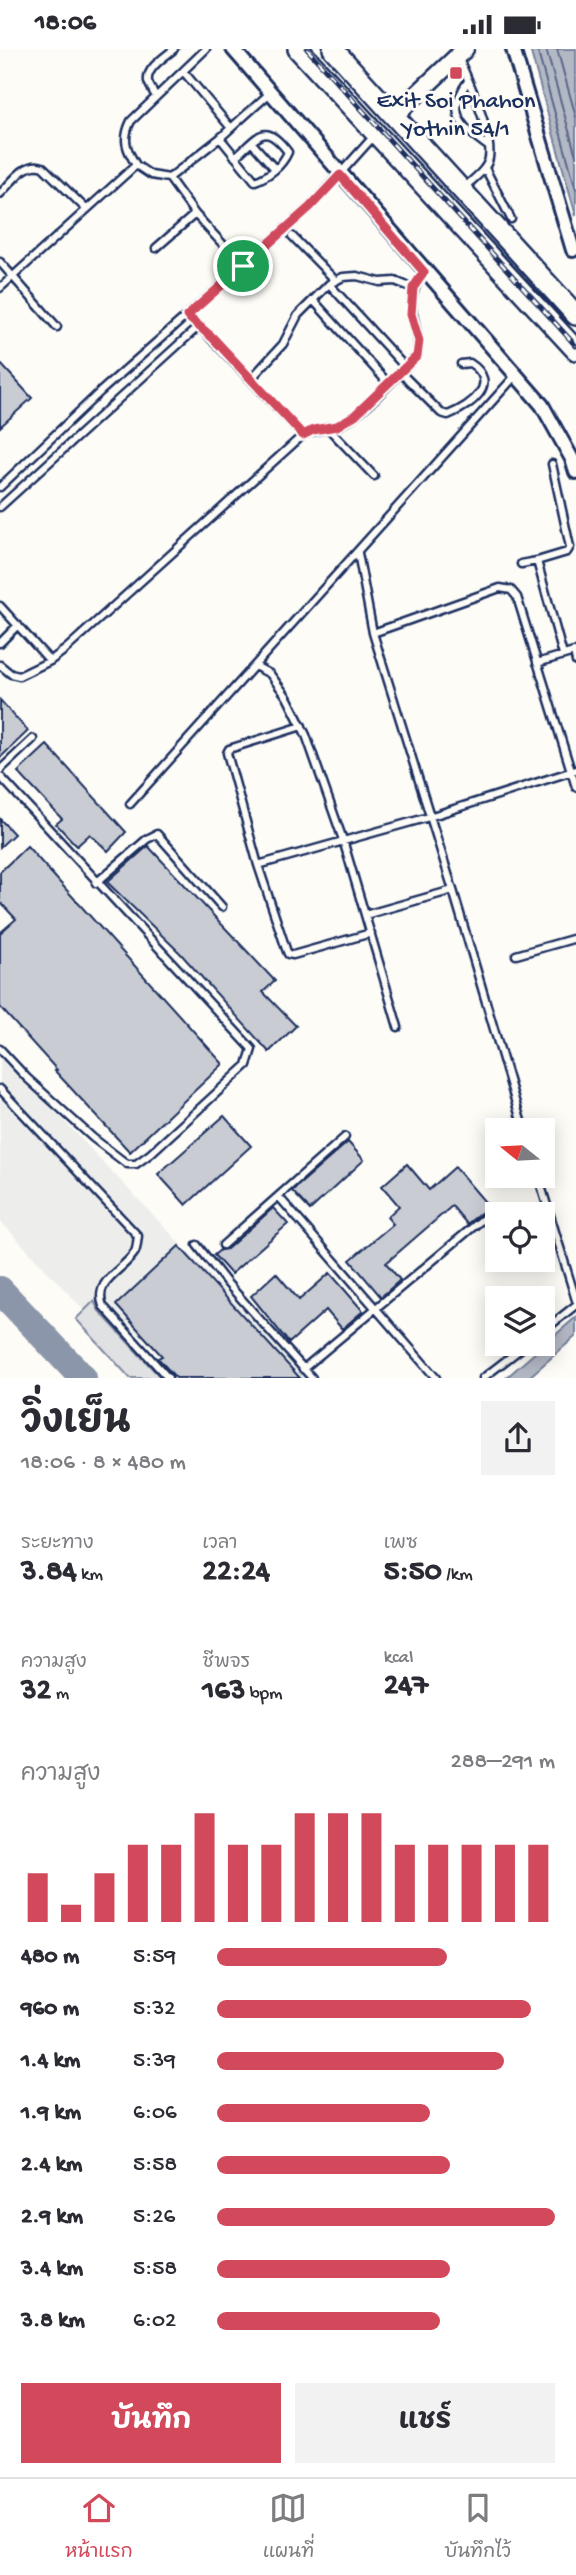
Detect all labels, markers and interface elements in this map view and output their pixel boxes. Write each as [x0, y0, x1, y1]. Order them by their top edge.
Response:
text: 18:06 [35, 9, 96, 40]
marker: Exit Soi Phahon Yothin 54/1 [448, 65, 464, 81]
place label: Exit Soi Phahon Yothin 54/1 [377, 88, 536, 145]
pin [213, 236, 273, 296]
icon: arrive [224, 247, 262, 285]
north arrow [485, 1118, 555, 1188]
map controls [485, 1118, 555, 1356]
button: locate [485, 1202, 555, 1272]
button: layers [485, 1286, 555, 1356]
button: share [481, 1401, 555, 1475]
text: วิ่งเย็น [21, 1402, 130, 1446]
text: 18:06 · 8 × 480 m [21, 1450, 186, 1477]
text: ระยะทาง [21, 1533, 94, 1556]
text: เวลา [202, 1533, 237, 1556]
text: เพซ [384, 1533, 418, 1556]
text: 3.84 [21, 1556, 77, 1591]
text: 22:24 [202, 1556, 270, 1591]
text: 5:50 [384, 1556, 442, 1591]
text: km [77, 1564, 103, 1587]
text: /km [442, 1564, 473, 1587]
text: kcal [384, 1647, 413, 1670]
text: ความสูง [21, 1652, 87, 1675]
text: ชีพจร [202, 1652, 250, 1675]
text: 247 [384, 1670, 428, 1705]
text: 32 [21, 1675, 51, 1710]
text: 163 [202, 1675, 245, 1710]
text: m [51, 1683, 69, 1706]
text: bpm [245, 1683, 283, 1706]
text: 288–291 m [451, 1749, 555, 1776]
text: ความสูง [21, 1762, 100, 1789]
text: 480 m [21, 1944, 79, 1971]
text: 5:59 [133, 1944, 176, 1971]
text: 960 m [21, 1996, 79, 2023]
text: 5:32 [133, 1996, 176, 2023]
text: 1.4 km [21, 2048, 80, 2075]
text: 5:39 [133, 2048, 176, 2075]
text: 1.9 km [21, 2100, 81, 2127]
text: 6:06 [133, 2100, 177, 2127]
text: 2.4 km [21, 2152, 82, 2179]
text: 5:58 [133, 2152, 177, 2179]
text: 2.9 km [21, 2204, 83, 2231]
text: 5:26 [133, 2204, 175, 2231]
text: 3.4 km [21, 2256, 83, 2283]
text: 5:58 [133, 2256, 177, 2283]
text: 3.8 km [21, 2308, 85, 2335]
text: 6:02 [133, 2308, 176, 2335]
button: บันทึก [21, 2383, 281, 2463]
button: แชร์ [295, 2383, 555, 2463]
tab: หน้าแรก [65, 2489, 133, 2565]
tab: แผนที่ [263, 2489, 314, 2565]
tab: บันทึกไว้ [444, 2489, 511, 2565]

